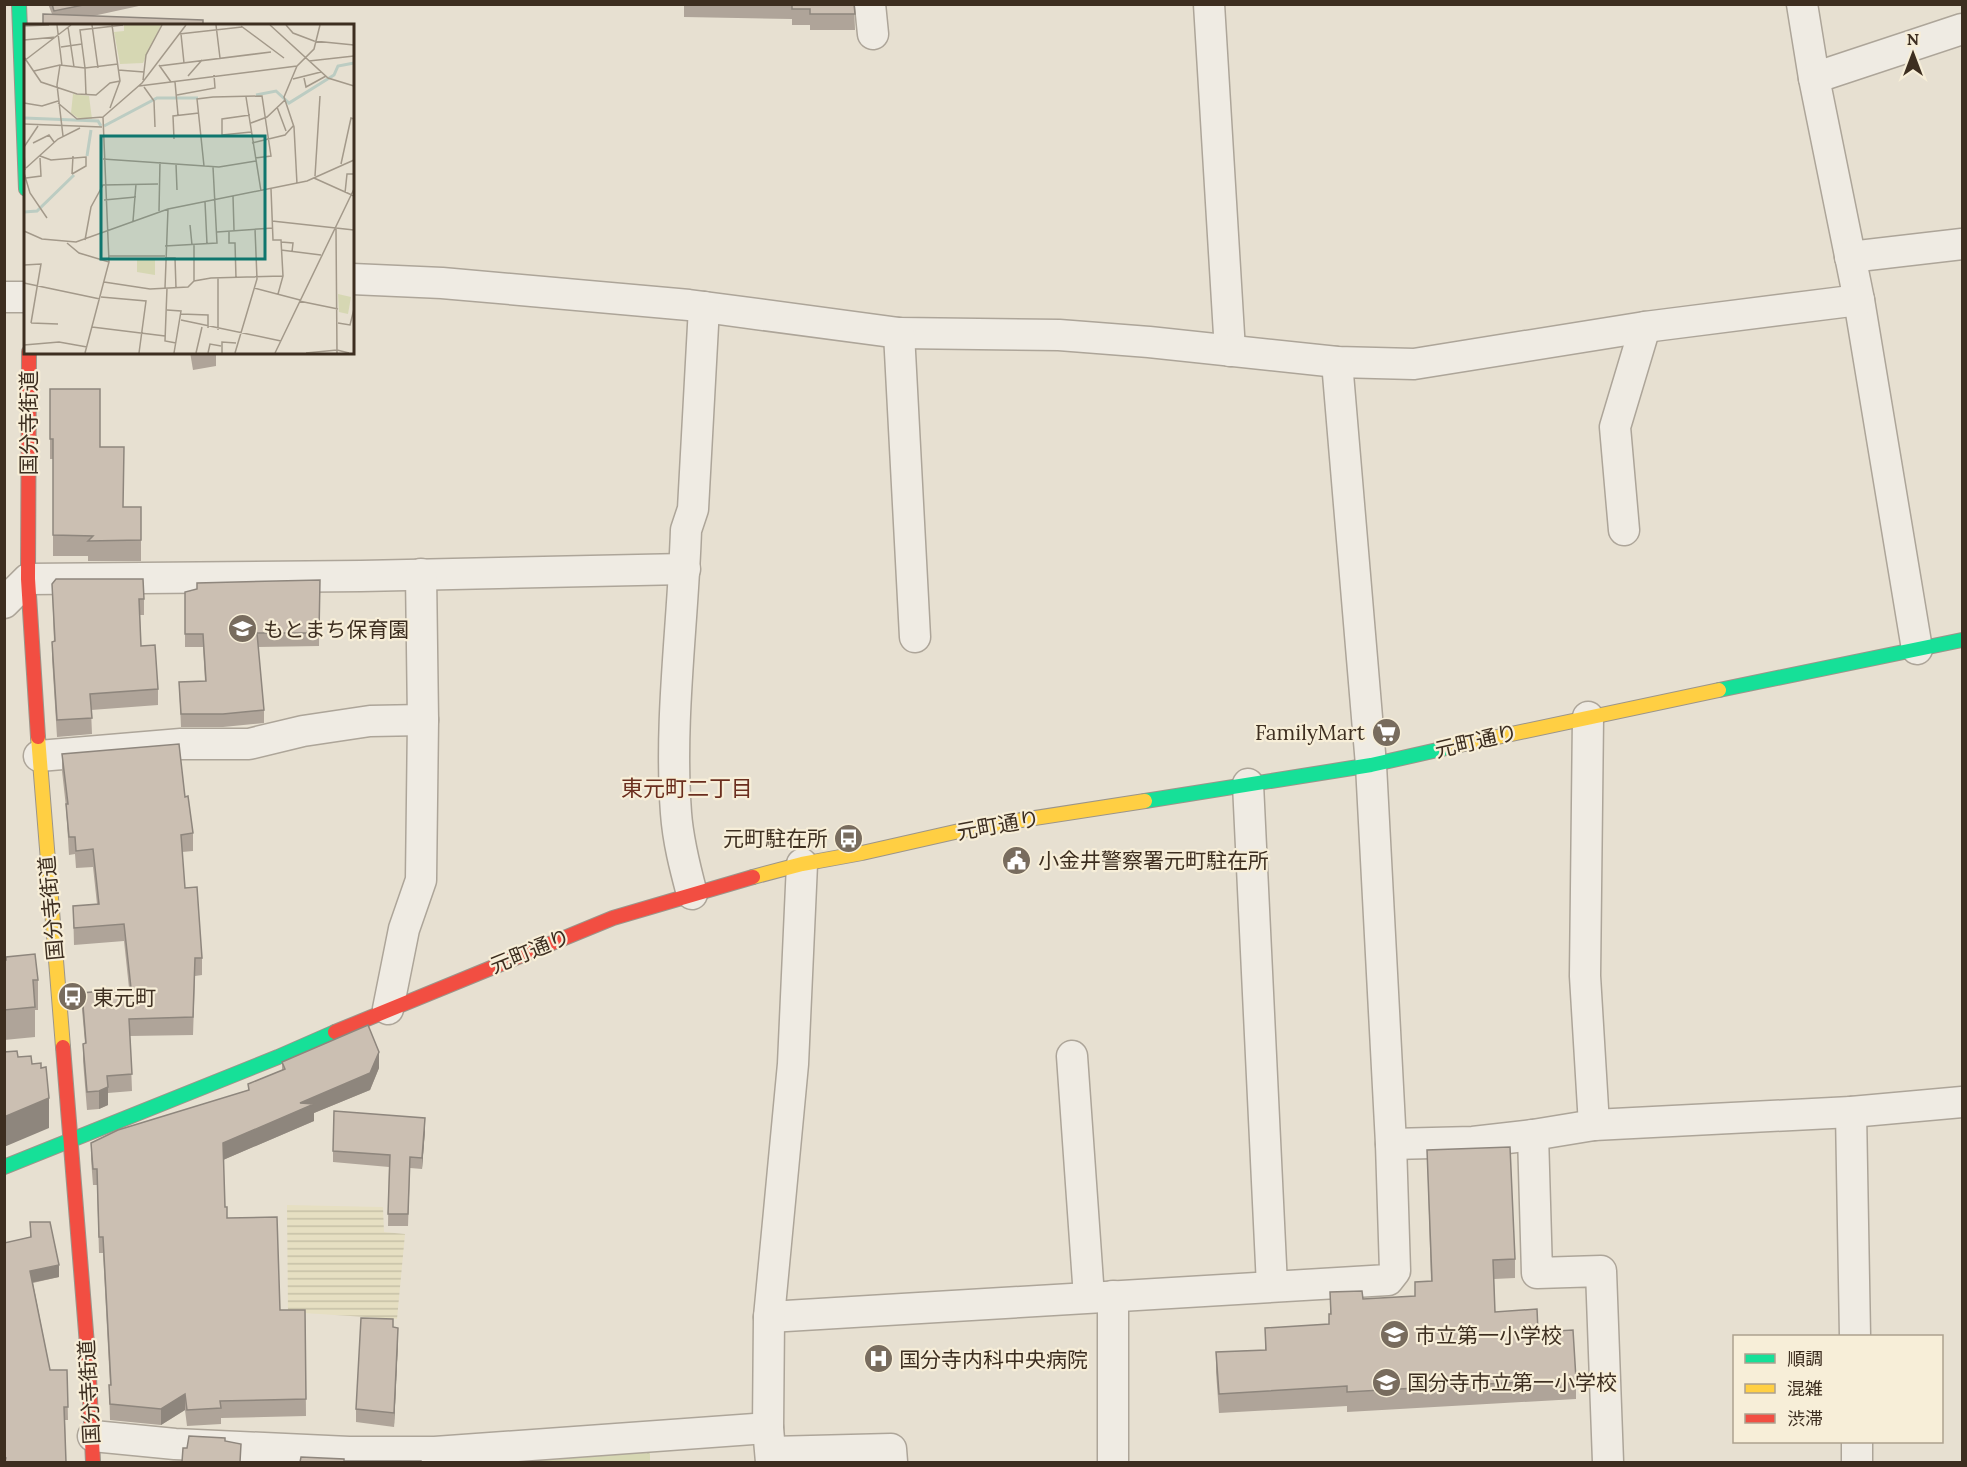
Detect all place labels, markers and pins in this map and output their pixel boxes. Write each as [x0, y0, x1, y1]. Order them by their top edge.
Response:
school or university icon: もとまち保育園 [226, 613, 258, 645]
place label: もとまち保育園 [263, 616, 410, 643]
supermarket icon: FamilyMart [1370, 716, 1402, 748]
place label: FamilyMart [1255, 719, 1366, 746]
bus stop icon: 元町駐在所 [833, 822, 865, 854]
place label: 元町駐在所 [723, 825, 828, 852]
public building icon: 小金井警察署元町駐在所 [1001, 844, 1033, 876]
place label: 小金井警察署元町駐在所 [1038, 847, 1269, 874]
bus stop icon: 東元町 [56, 981, 88, 1013]
place label: 東元町 [93, 984, 156, 1011]
school or university icon: 市立第一小学校 [1378, 1319, 1410, 1351]
place label: 市立第一小学校 [1415, 1322, 1562, 1349]
hospital icon: 国分寺内科中央病院 [862, 1343, 894, 1375]
place label: 国分寺内科中央病院 [899, 1346, 1088, 1373]
school or university icon: 国分寺市立第一小学校 [1370, 1366, 1402, 1398]
place label: 国分寺市立第一小学校 [1407, 1369, 1617, 1396]

